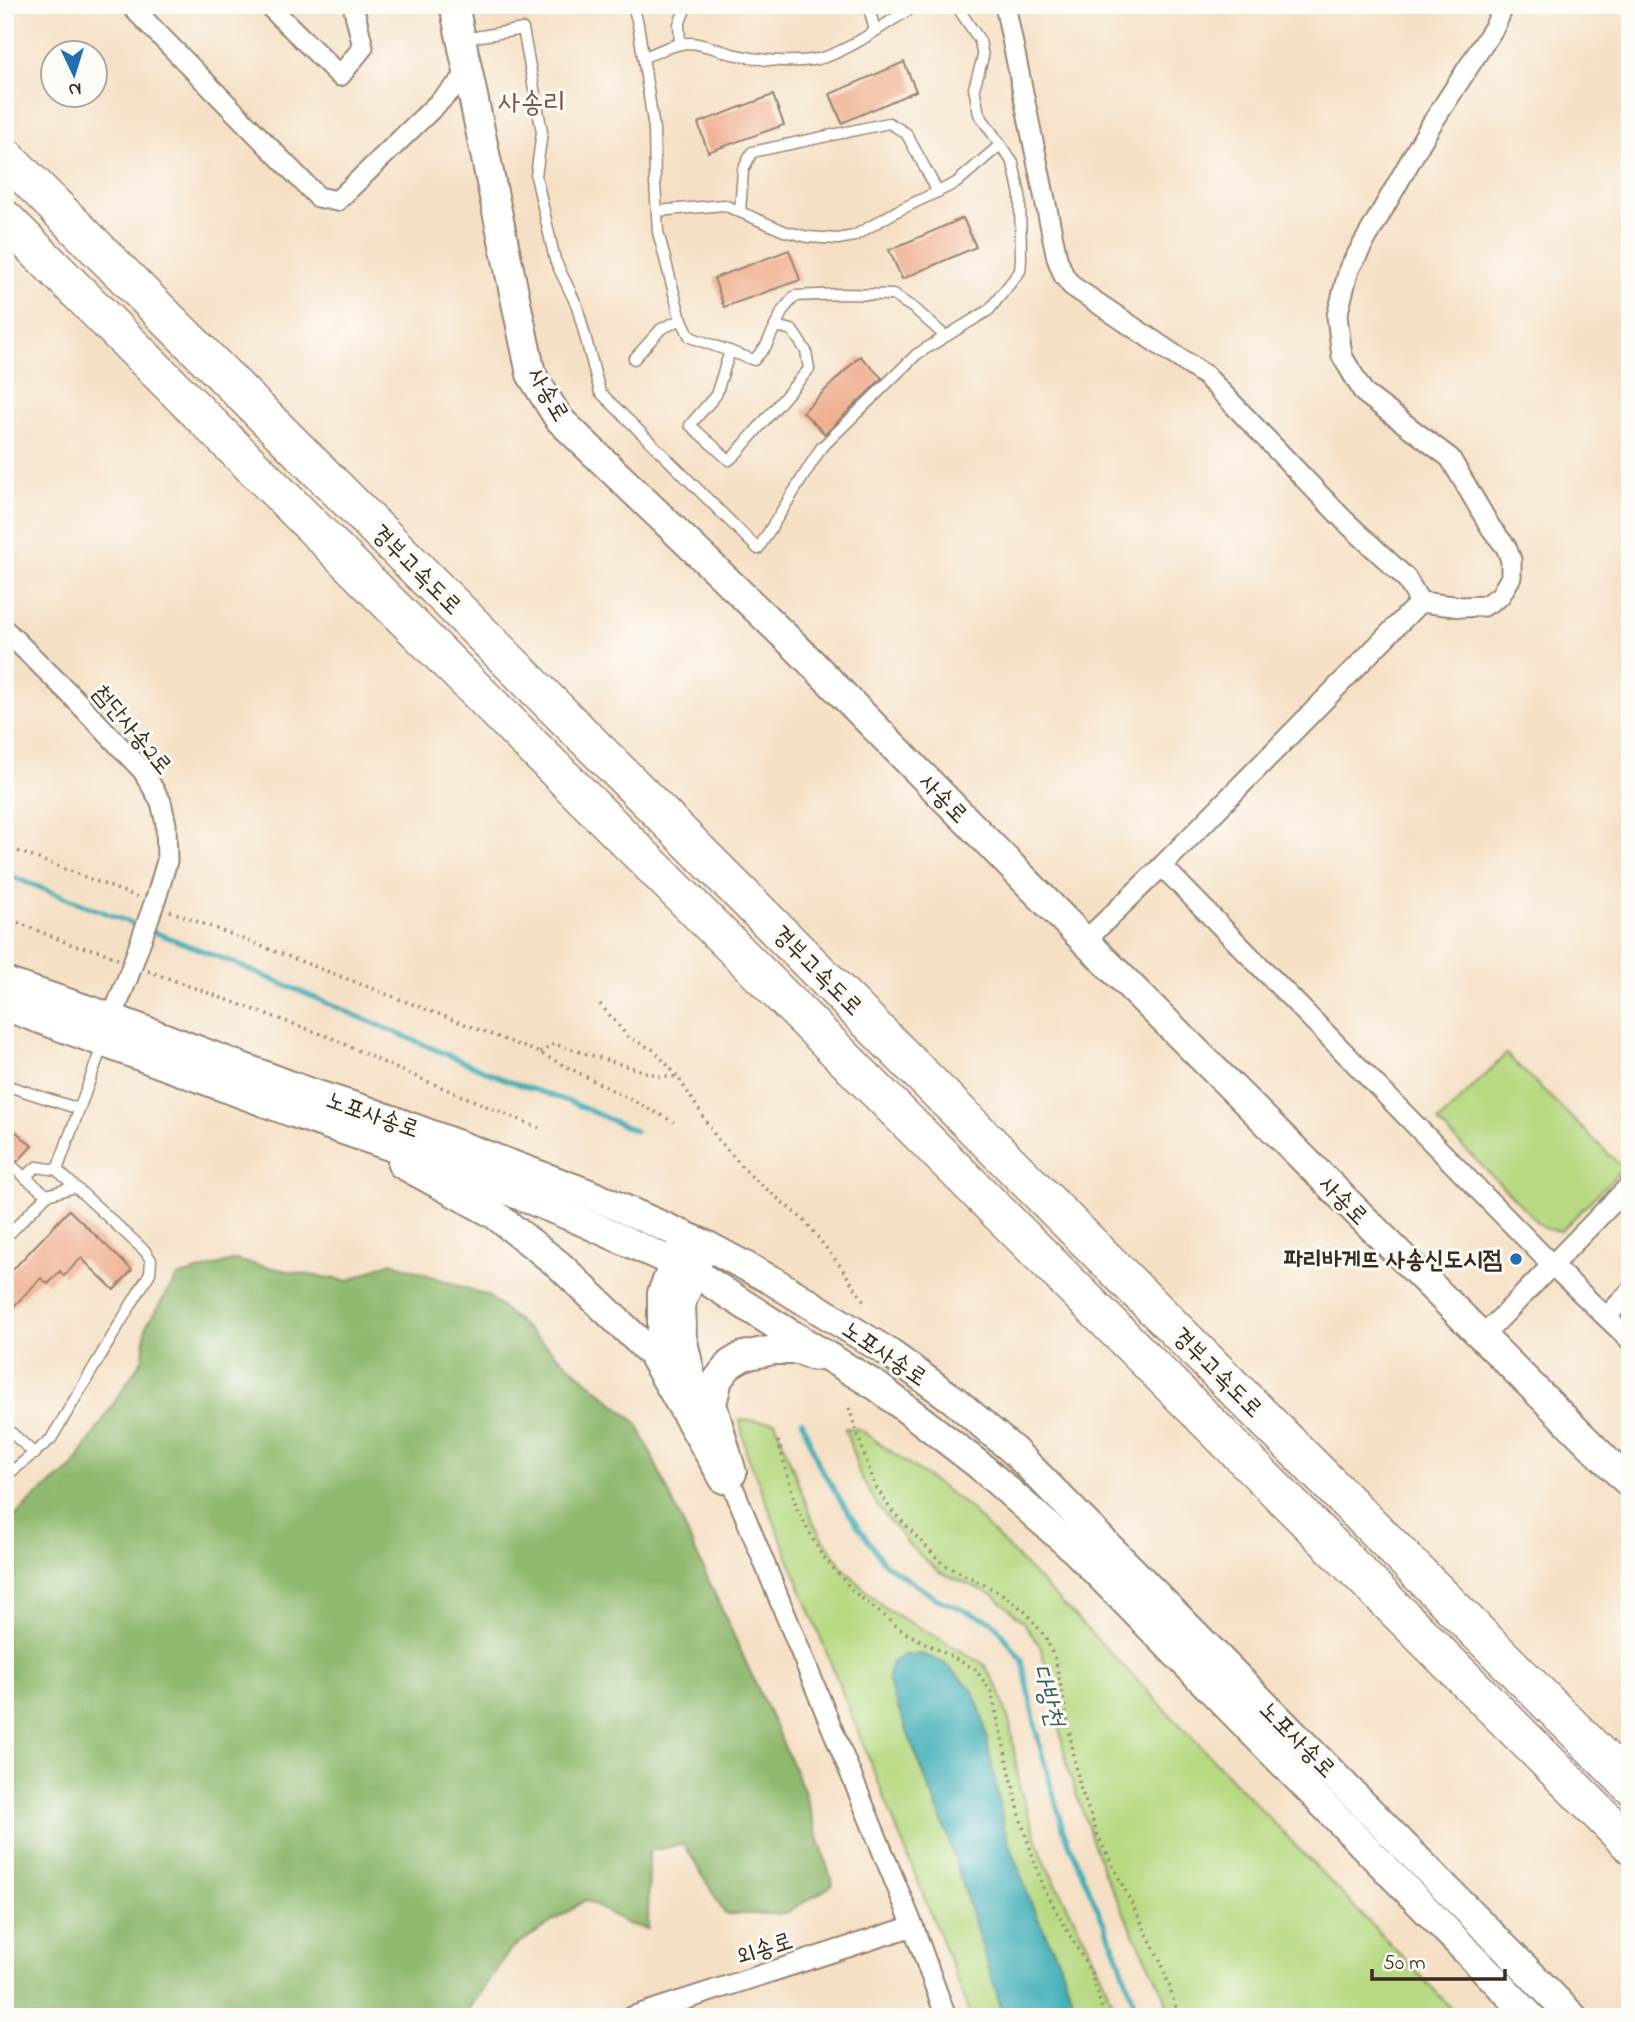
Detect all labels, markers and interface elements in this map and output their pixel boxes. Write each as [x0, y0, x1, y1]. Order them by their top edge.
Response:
north arrow [38, 38, 108, 108]
text: N [67, 75, 82, 102]
district label: 사송리 [498, 84, 566, 125]
street label: 사송로 [517, 361, 577, 429]
street label: 경부고속도로 [362, 517, 469, 624]
street label: 첨단사송2로 [83, 678, 179, 783]
street label: 사송로 [909, 767, 975, 833]
street label: 경부고속도로 [763, 918, 870, 1025]
street label: 노포사송로 [321, 1084, 424, 1149]
street label: 사송로 [1309, 1169, 1375, 1235]
place label: 파리바게뜨 사송신도시점 [1284, 1244, 1502, 1279]
marker: 파리바게뜨 사송신도시점 [1508, 1251, 1524, 1267]
street label: 노포사송로 [834, 1314, 933, 1397]
street label: 경부고속도로 [1163, 1320, 1270, 1427]
water label: 다방천 [1020, 1661, 1073, 1734]
street label: 노포사송로 [1250, 1694, 1343, 1787]
street label: 외송로 [732, 1925, 798, 1976]
scale bar [1372, 1938, 1506, 1982]
text: 50 m [1383, 1949, 1426, 1979]

